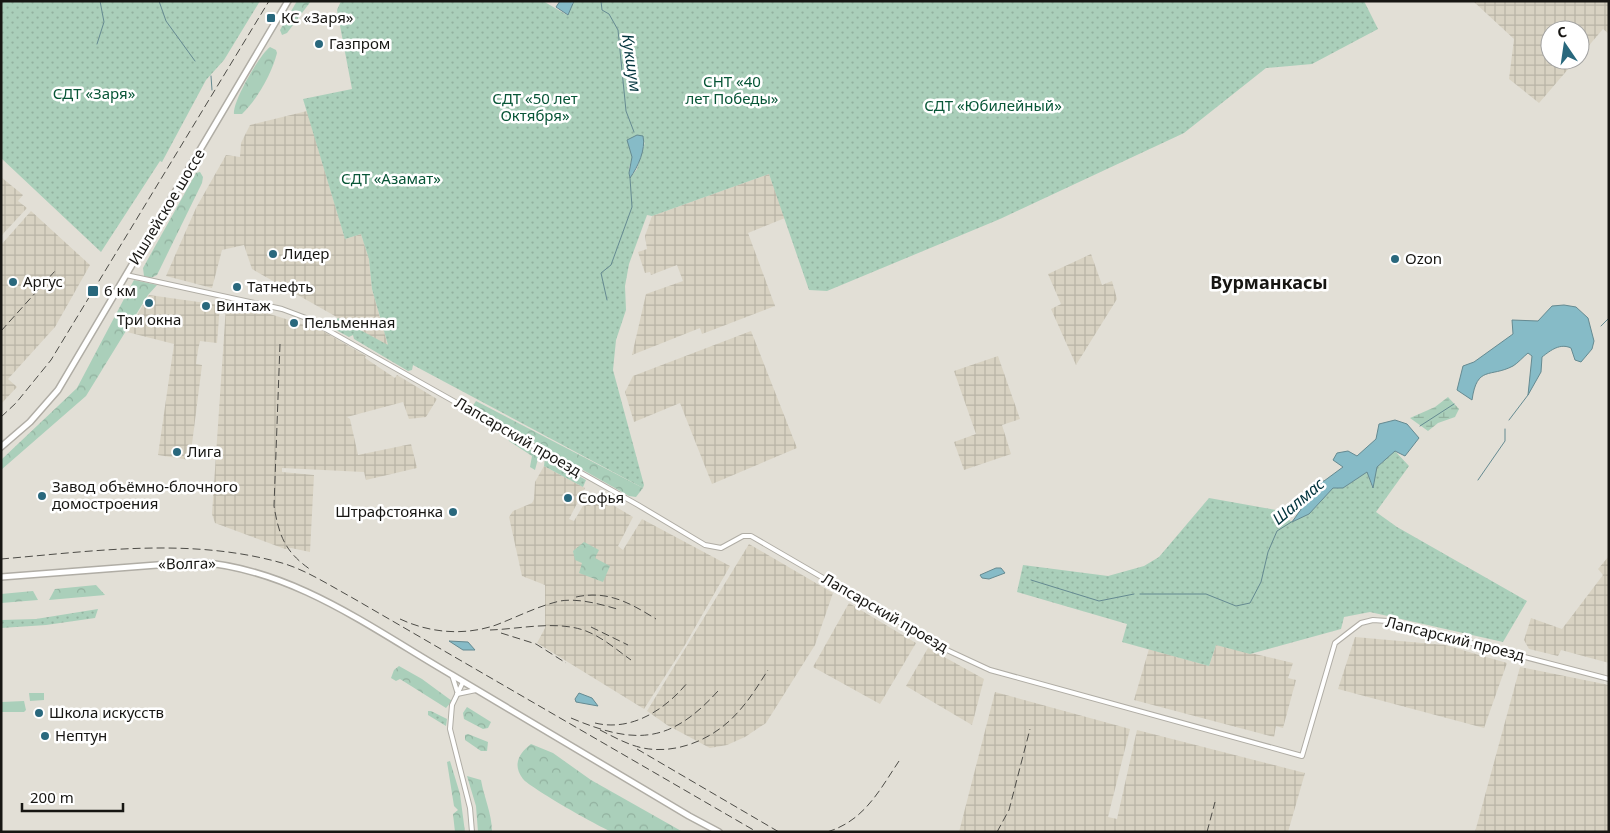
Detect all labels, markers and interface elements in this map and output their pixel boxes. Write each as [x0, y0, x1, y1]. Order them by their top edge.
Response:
place label: КС «Заря» [281, 7, 354, 27]
marker: КС «Заря» [265, 12, 277, 24]
north arrow [1540, 20, 1590, 70]
text: С [1555, 22, 1569, 42]
place label: Газпром [329, 33, 390, 53]
water label: Кукшум [617, 33, 647, 93]
marker: Газпром [313, 38, 325, 50]
park label: СНТ «40 лет Победы» [686, 71, 779, 108]
park label: СДТ «Заря» [53, 83, 136, 103]
park label: СДТ «50 лет Октября» [492, 88, 578, 125]
park label: СДТ «Юбилейный» [924, 95, 1062, 115]
street label: Ишлейское шоссе [123, 145, 209, 268]
park label: СДТ «Азамат» [341, 168, 441, 188]
place label: Лидер [283, 243, 329, 263]
marker: Лидер [267, 248, 279, 260]
place label: Ozon [1405, 248, 1442, 268]
marker: Ozon [1389, 253, 1401, 265]
district label: Вурманкасы [1210, 270, 1328, 294]
place label: Аргус [23, 271, 63, 291]
marker: Аргус [7, 276, 19, 288]
place label: Татнефть [247, 276, 313, 296]
place label: 6 км [104, 280, 136, 300]
marker: Татнефть [231, 281, 243, 293]
marker: 6 км [86, 284, 100, 298]
place label: Винтаж [216, 295, 271, 315]
marker: Три окна [143, 297, 155, 309]
marker: Винтаж [200, 300, 212, 312]
place label: Три окна [117, 309, 181, 329]
place label: Пельменная [304, 312, 395, 332]
marker: Пельменная [288, 317, 300, 329]
street label: Лапсарский проезд [452, 392, 585, 480]
place label: Лига [187, 441, 222, 461]
marker: Лига [171, 446, 183, 458]
water label: Шалмас [1267, 472, 1329, 529]
place label: Завод объёмно-блочного домостроения [52, 476, 238, 513]
place label: Софья [578, 487, 624, 507]
marker: Завод объёмно-блочного домостроения [36, 490, 48, 502]
marker: Софья [562, 492, 574, 504]
place label: Штрафстоянка [335, 501, 443, 521]
marker: Штрафстоянка [447, 506, 459, 518]
street label: «Волга» [158, 552, 216, 574]
street label: Лапсарский проезд [819, 568, 952, 656]
street label: Лапсарский проезд [1384, 611, 1527, 665]
place label: Школа искусств [49, 702, 164, 722]
marker: Школа искусств [33, 707, 45, 719]
place label: Нептун [55, 725, 107, 745]
marker: Нептун [39, 730, 51, 742]
scale bar [22, 780, 124, 812]
text: 200 m [30, 787, 74, 807]

